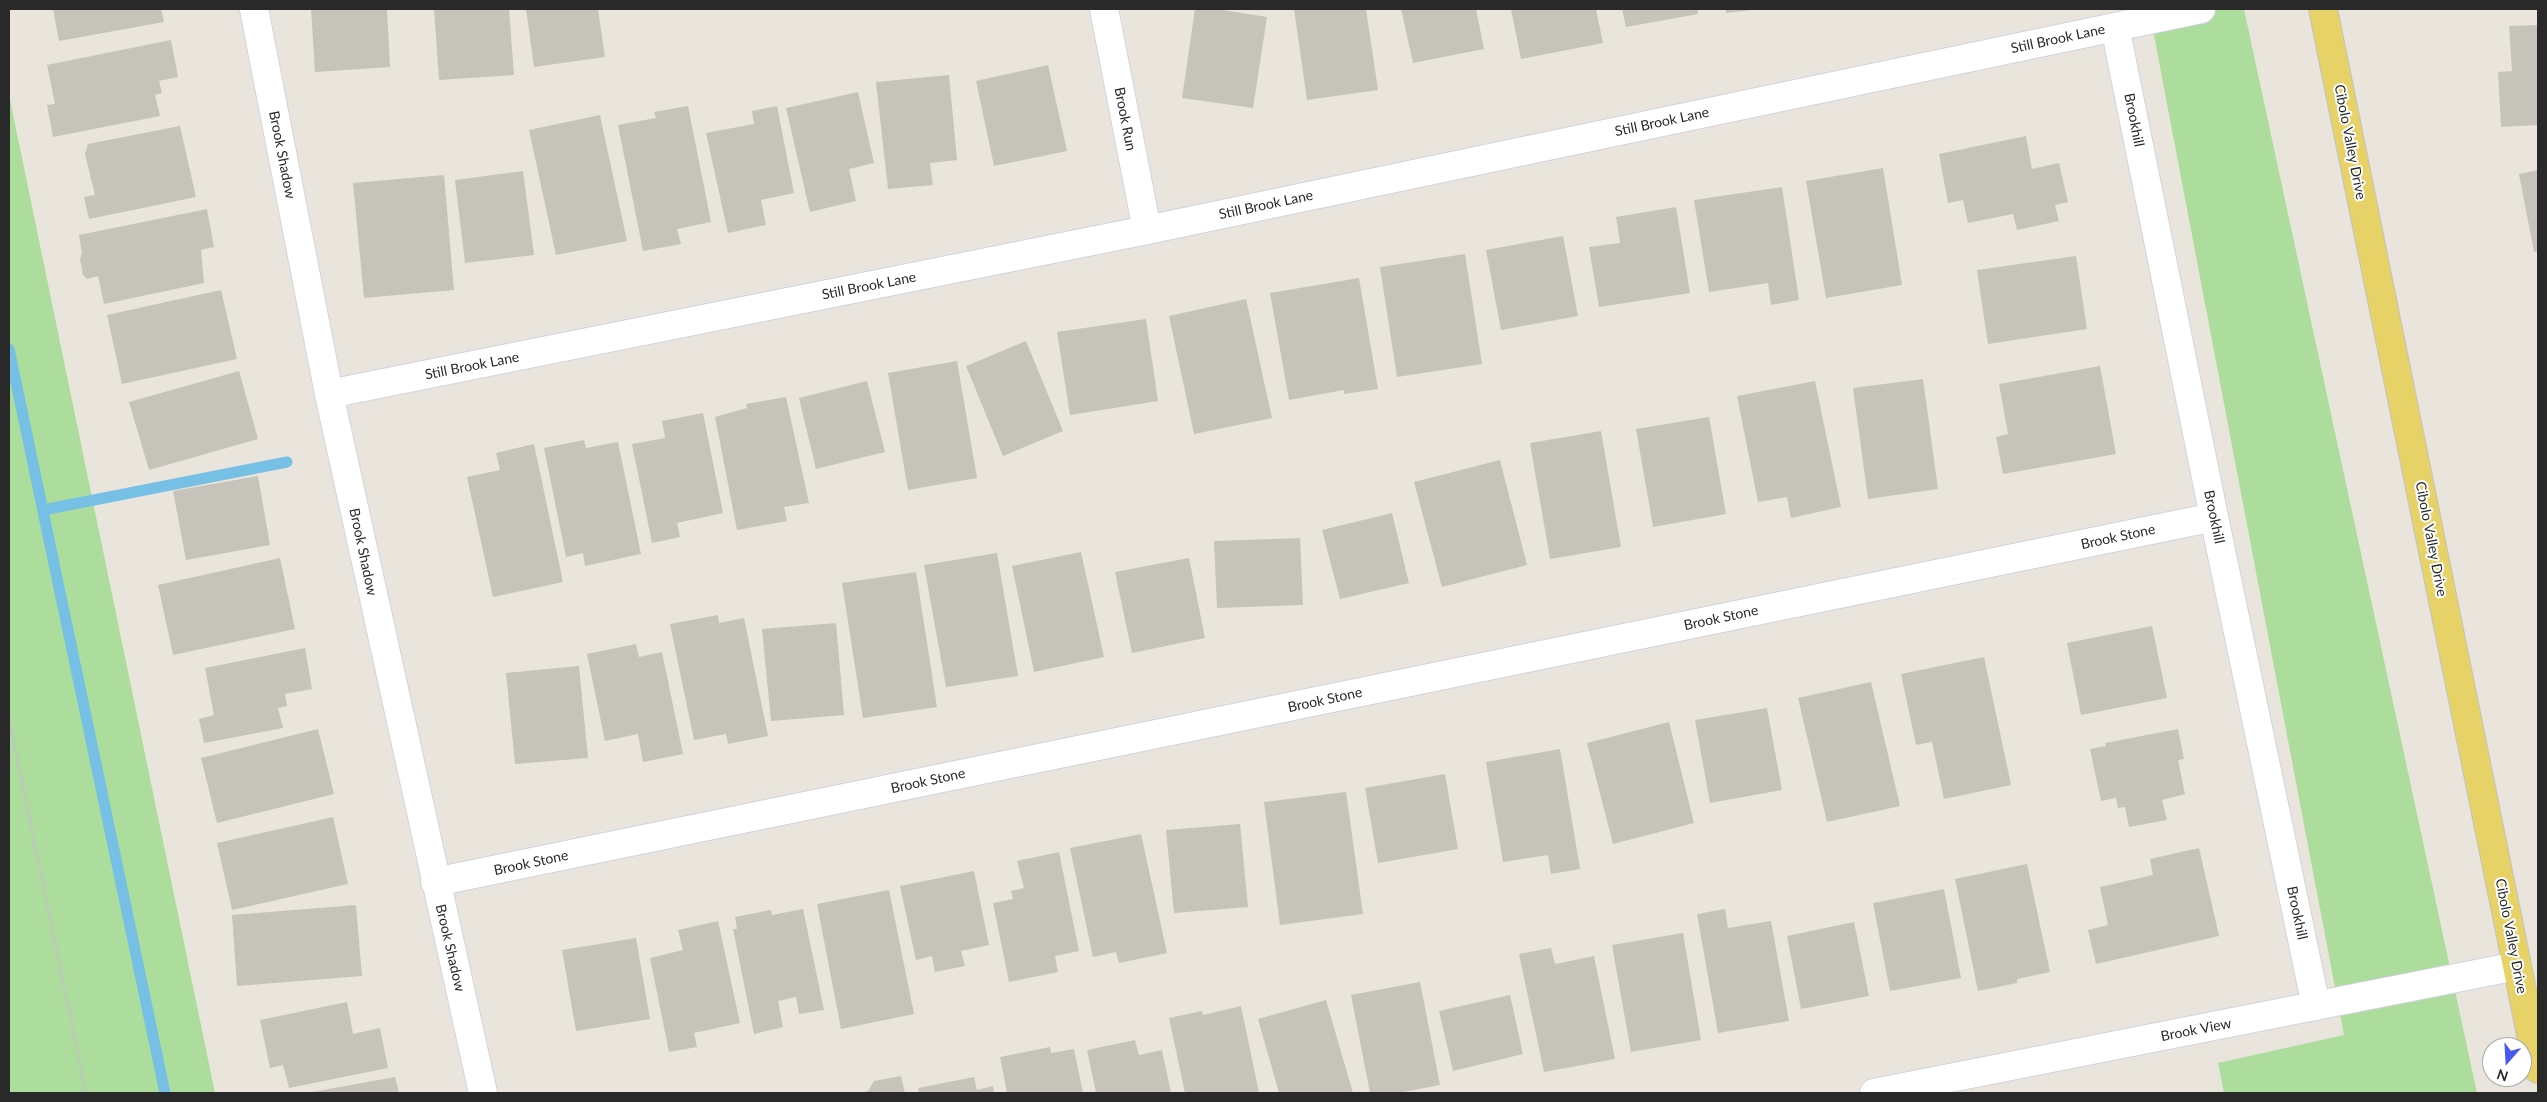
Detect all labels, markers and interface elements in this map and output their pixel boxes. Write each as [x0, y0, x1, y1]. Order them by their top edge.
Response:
street label: Still Brook Lane [2009, 21, 2107, 57]
street label: Cibolo Valley Drive [2331, 83, 2369, 201]
street label: Brook Run [1111, 86, 1139, 152]
street label: Brookhill [2121, 92, 2147, 148]
street label: Still Brook Lane [1613, 104, 1711, 140]
street label: Brook Shadow [265, 110, 299, 200]
street label: Still Brook Lane [1217, 187, 1315, 223]
street label: Still Brook Lane [820, 269, 918, 303]
street label: Still Brook Lane [423, 349, 521, 383]
street label: Cibolo Valley Drive [2412, 480, 2450, 598]
street label: Brookhill [2200, 489, 2228, 545]
street label: Brook Shadow [346, 507, 380, 597]
street label: Brook Stone [2079, 521, 2157, 553]
street label: Brook Stone [1682, 602, 1760, 634]
street label: Brook Stone [1286, 684, 1364, 716]
street label: Brook Stone [889, 765, 967, 797]
street label: Brook Stone [492, 847, 570, 879]
street label: Cibolo Valley Drive [2492, 877, 2530, 995]
street label: Brookhill [2283, 885, 2311, 941]
street label: Brook Shadow [432, 903, 468, 993]
street label: Brook View [2159, 1015, 2233, 1045]
north arrow [2482, 1037, 2532, 1087]
text: N [2494, 1066, 2510, 1086]

